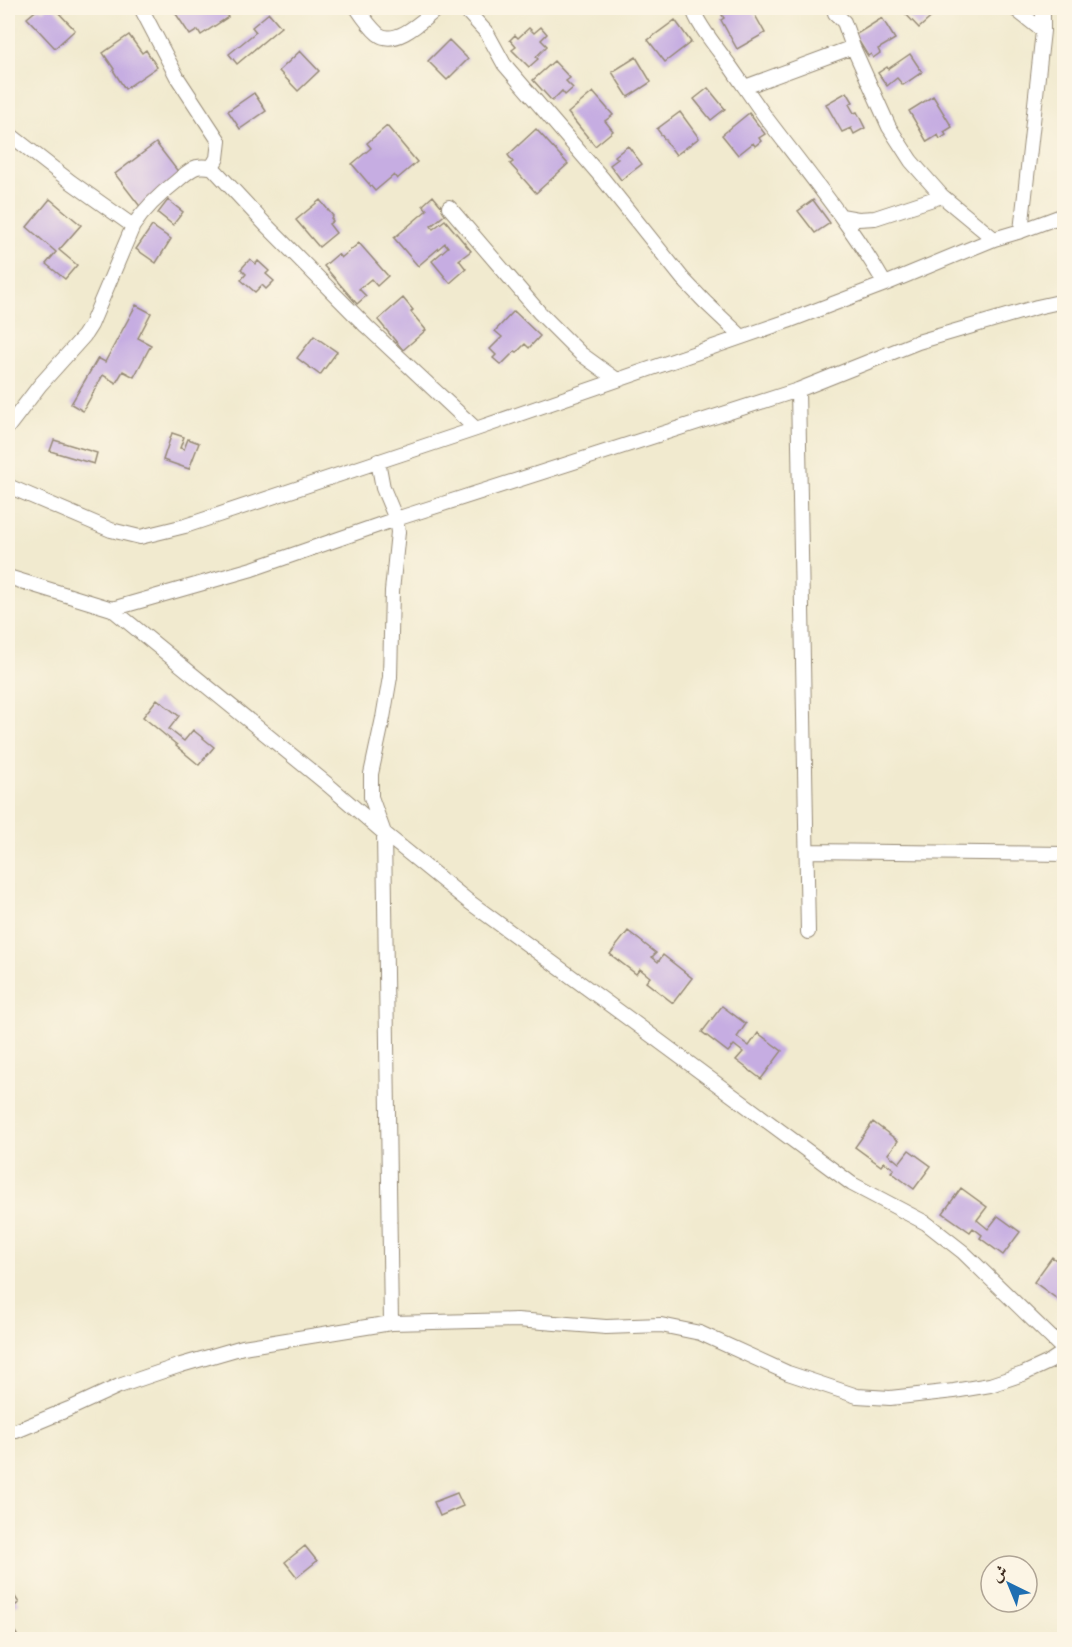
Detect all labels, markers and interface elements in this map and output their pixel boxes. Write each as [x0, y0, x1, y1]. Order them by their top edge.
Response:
north arrow [979, 1554, 1039, 1614]
text: ش [986, 1560, 1013, 1587]

